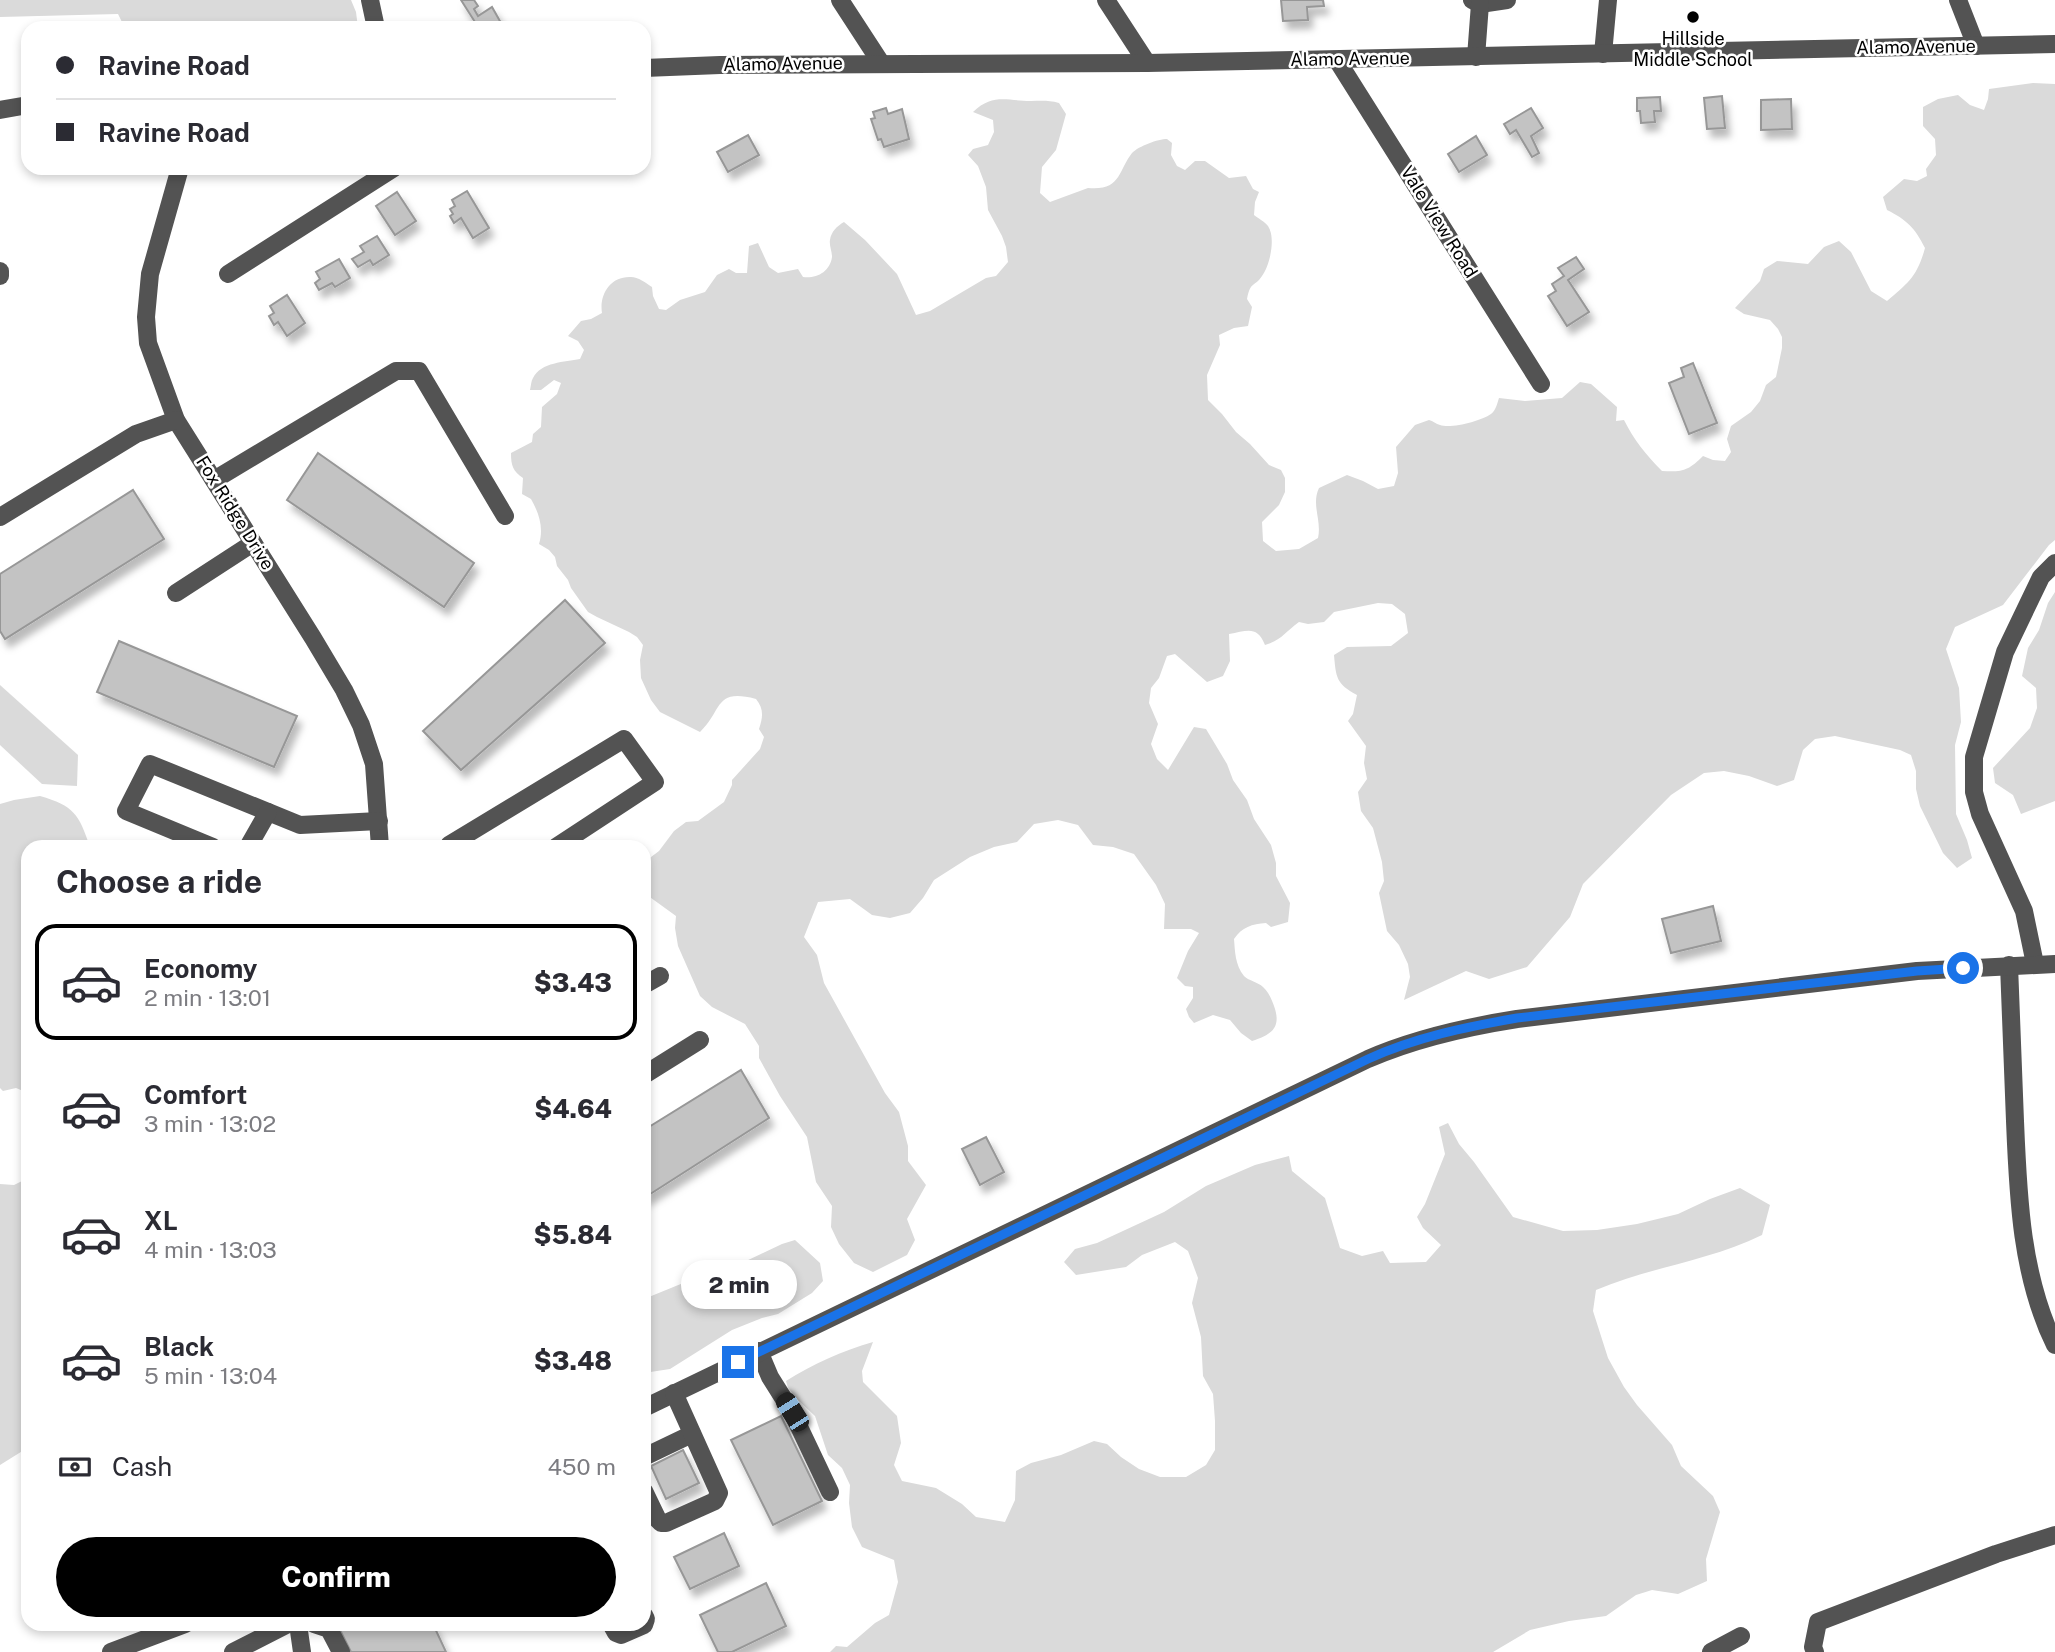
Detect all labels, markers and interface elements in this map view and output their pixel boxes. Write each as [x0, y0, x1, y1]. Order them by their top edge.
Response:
marker: Hillside Middle School [1685, 9, 1701, 25]
place label: Hillside Middle School [1633, 28, 1753, 70]
street label: Alamo Avenue [1856, 35, 1976, 58]
street label: Alamo Avenue [1290, 47, 1410, 70]
text: Ravine Road [98, 50, 250, 81]
street label: Alamo Avenue [723, 52, 843, 75]
text: Ravine Road [98, 117, 250, 148]
street label: Vale View Road [1397, 162, 1482, 282]
street label: Fox Ridge Drive [192, 452, 279, 573]
text: Choose a ride [56, 863, 262, 900]
icon: car [60, 951, 123, 1014]
route start [1947, 952, 1979, 984]
text: Economy [144, 953, 257, 984]
text: $3.43 [534, 967, 612, 998]
text: 2 min · 13:01 [144, 984, 271, 1011]
icon: car [60, 1077, 123, 1140]
text: Comfort [144, 1079, 247, 1110]
text: $4.64 [534, 1093, 612, 1124]
text: 3 min · 13:02 [144, 1110, 276, 1137]
icon: car [60, 1203, 123, 1266]
text: XL [144, 1205, 178, 1236]
text: $5.84 [534, 1219, 612, 1250]
text: 4 min · 13:03 [144, 1236, 277, 1263]
callout: 2 min [680, 1260, 796, 1310]
text: 2 min [708, 1271, 770, 1298]
icon: car [60, 1329, 123, 1392]
text: Black [144, 1331, 214, 1362]
text: $3.48 [534, 1345, 612, 1376]
route end [722, 1346, 754, 1378]
text: 5 min · 13:04 [144, 1362, 277, 1389]
car [772, 1389, 813, 1435]
icon: cash [56, 1448, 94, 1486]
text: Cash [112, 1451, 172, 1482]
text: 450 m [547, 1453, 616, 1480]
button: Confirm [56, 1537, 616, 1617]

